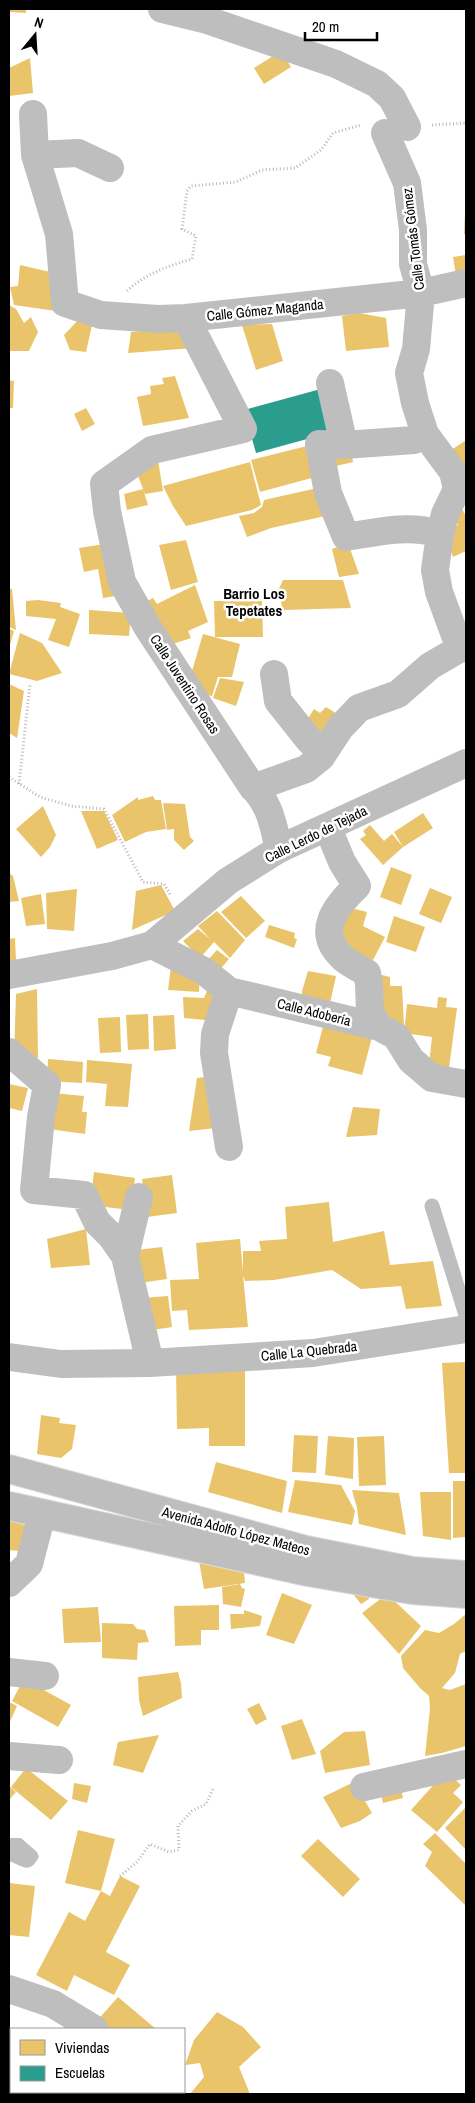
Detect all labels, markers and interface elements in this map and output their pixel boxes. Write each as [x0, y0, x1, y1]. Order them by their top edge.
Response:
north arrow [10, 10, 60, 60]
scale bar [305, 10, 378, 42]
text: N [32, 13, 46, 32]
text: 20 m [312, 16, 339, 37]
street label: Calle Tomás Gómez [398, 186, 428, 291]
street label: Calle Gómez Maganda [206, 295, 325, 325]
district label: Barrio Los Tepetates [223, 583, 285, 621]
street label: Calle Juventino Rosas [146, 631, 224, 737]
street label: Calle Lerdo de Tejada [262, 801, 371, 867]
street label: Calle Adobería [275, 994, 353, 1030]
street label: Calle La Quebrada [260, 1337, 358, 1365]
street label: Avenida Adolfo López Mateos [159, 1502, 312, 1559]
legend [10, 2028, 185, 2093]
text: Viviendas [55, 2037, 110, 2058]
text: Escuelas [55, 2062, 105, 2083]

